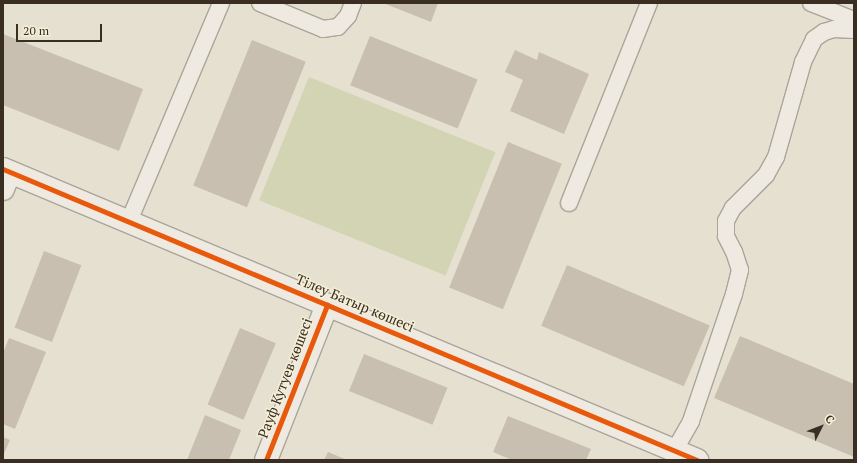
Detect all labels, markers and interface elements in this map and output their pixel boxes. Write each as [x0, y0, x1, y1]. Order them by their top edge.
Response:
scale bar [18, 16, 104, 42]
text: 20 m [23, 23, 49, 38]
street label: Тілеу Батыр көшесі [294, 271, 416, 335]
street label: Рауф Кутуев көшесі [254, 316, 316, 440]
north arrow [801, 407, 841, 447]
text: С [822, 412, 838, 426]

